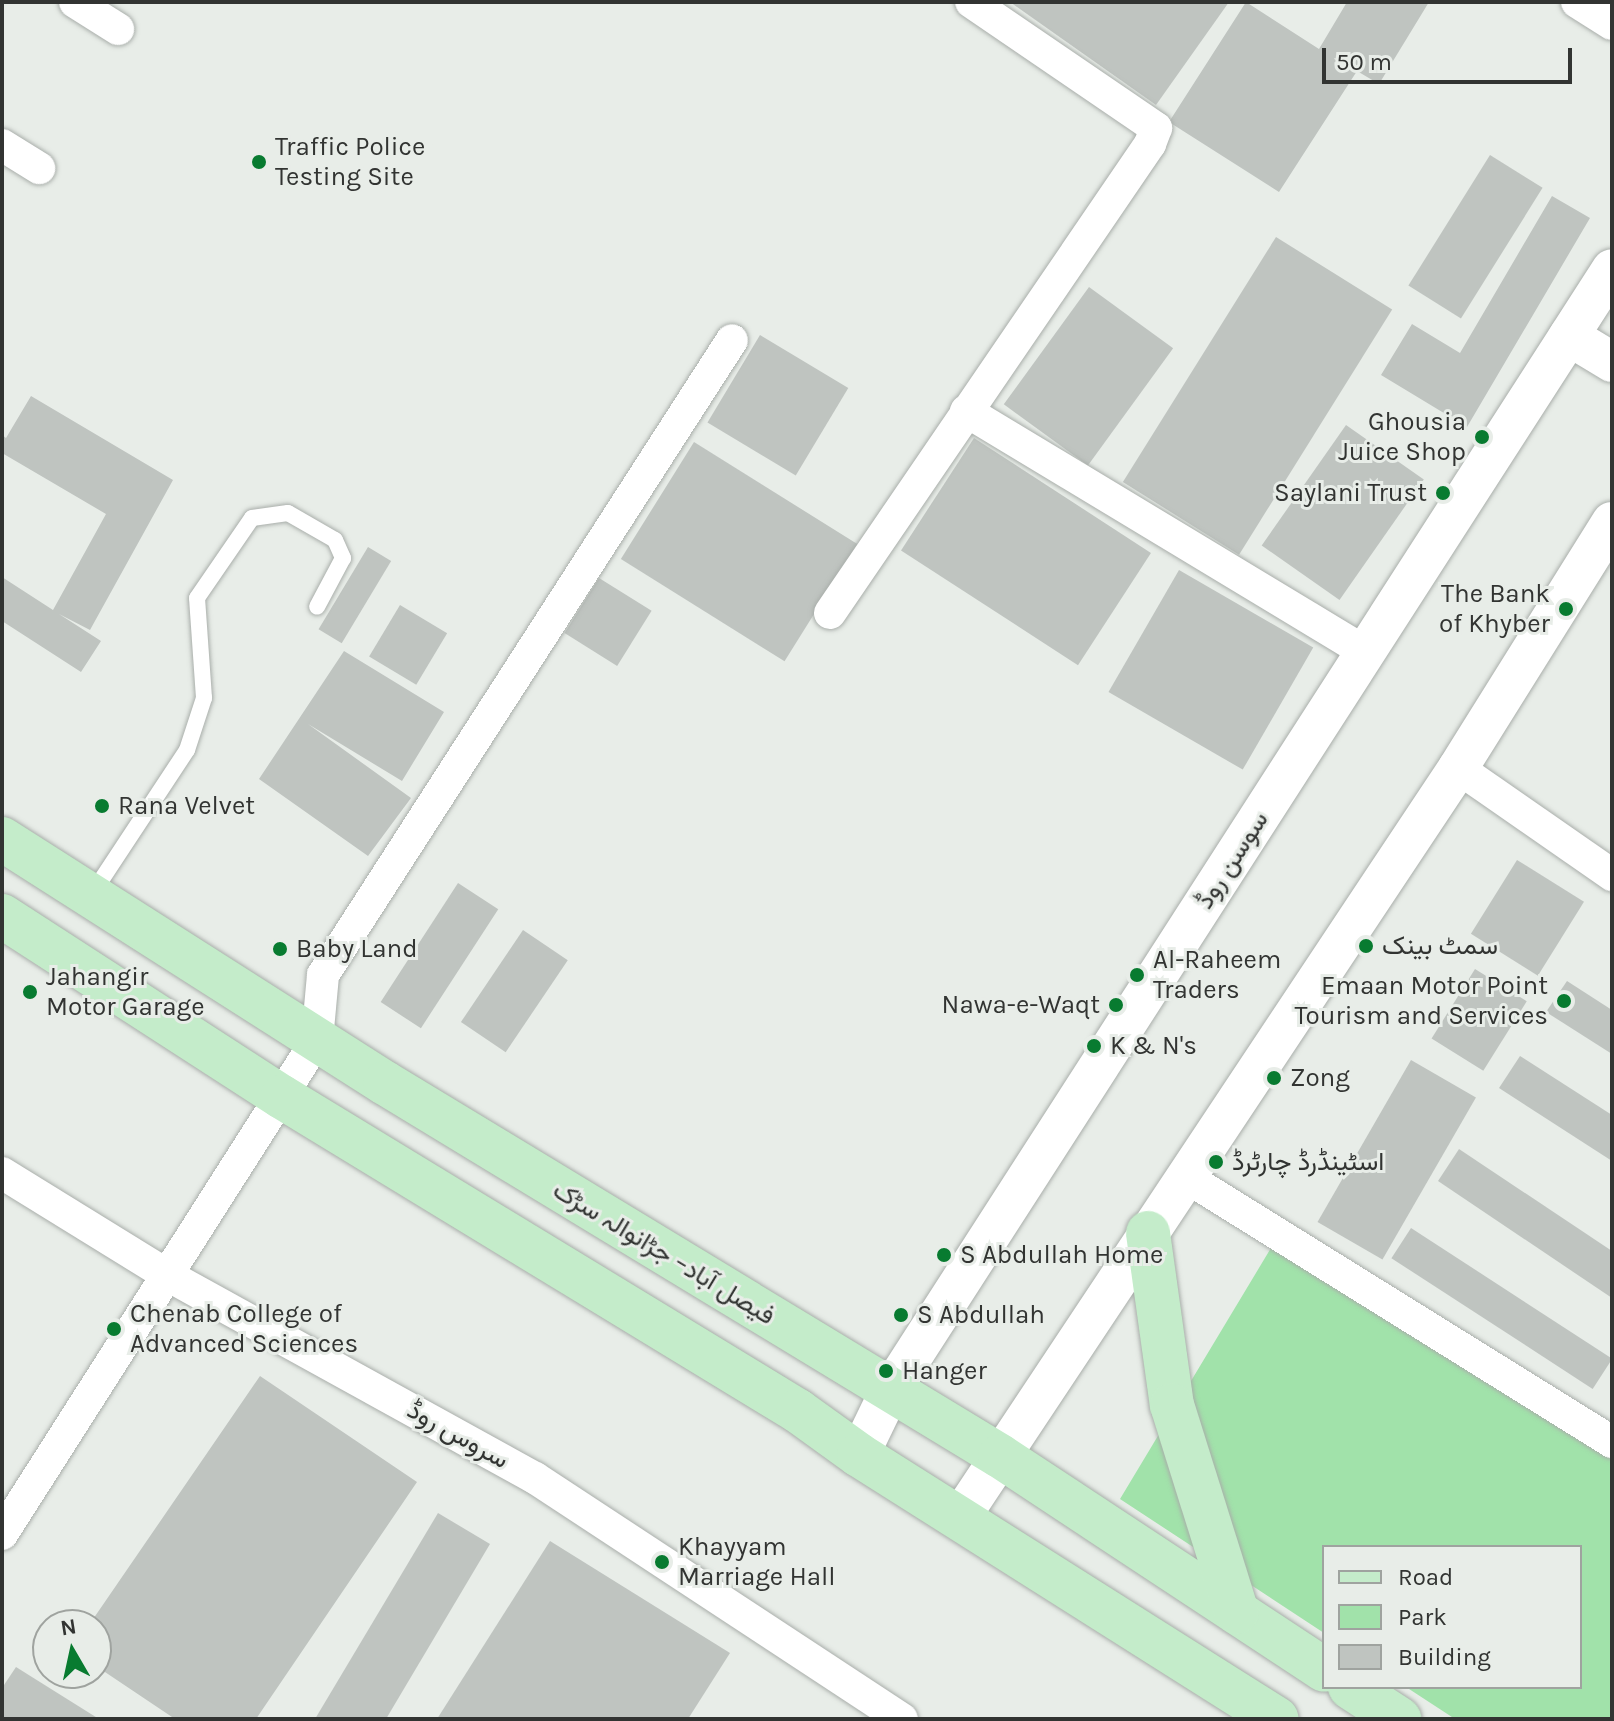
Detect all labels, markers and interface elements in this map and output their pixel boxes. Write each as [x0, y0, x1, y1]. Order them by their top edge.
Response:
scale bar [1326, 32, 1576, 82]
text: 50 m [1336, 48, 1392, 76]
place label: Traffic Police Testing Site [275, 131, 425, 192]
marker: Traffic Police Testing Site [250, 153, 268, 171]
place label: Ghousia Juice Shop [1338, 406, 1466, 468]
marker: Ghousia Juice Shop [1473, 428, 1491, 446]
place label: Saylani Trust [1274, 477, 1427, 509]
marker: Saylani Trust [1434, 484, 1452, 502]
place label: The Bank of Khyber [1439, 578, 1550, 640]
marker: The Bank of Khyber [1557, 600, 1575, 618]
place label: Rana Velvet [118, 790, 255, 822]
marker: Rana Velvet [93, 797, 111, 815]
street label: سوسن روڈ [1189, 805, 1275, 915]
place label: سمٹ بینک [1382, 930, 1498, 962]
place label: Baby Land [296, 933, 418, 965]
marker: سمٹ بینک [1357, 937, 1375, 955]
marker: Baby Land [271, 940, 289, 958]
place label: Al-Raheem Traders [1153, 944, 1281, 1006]
place label: Jahangir Motor Garage [46, 961, 205, 1022]
marker: Al-Raheem Traders [1128, 966, 1146, 984]
place label: Emaan Motor Point Tourism and Services [1294, 970, 1548, 1032]
marker: Jahangir Motor Garage [21, 983, 39, 1001]
place label: Nawa-e-Waqt [942, 989, 1100, 1021]
marker: Emaan Motor Point Tourism and Services [1555, 992, 1573, 1010]
marker: Nawa-e-Waqt [1107, 996, 1125, 1014]
place label: K & N's [1110, 1030, 1197, 1062]
marker: K & N's [1085, 1037, 1103, 1055]
place label: Zong [1290, 1062, 1350, 1094]
marker: Zong [1265, 1069, 1283, 1087]
place label: اسٹینڈرڈ چارٹرڈ [1232, 1146, 1384, 1178]
marker: اسٹینڈرڈ چارٹرڈ [1207, 1153, 1225, 1171]
street label: فیصل آباد– جڑانوالہ سڑک [547, 1174, 781, 1332]
place label: S Abdullah Home [960, 1239, 1163, 1271]
marker: S Abdullah Home [935, 1246, 953, 1264]
place label: Chenab College of Advanced Sciences [130, 1298, 358, 1360]
place label: S Abdullah [917, 1299, 1045, 1331]
marker: S Abdullah [892, 1306, 910, 1324]
marker: Chenab College of Advanced Sciences [105, 1320, 123, 1338]
place label: Hanger [902, 1355, 987, 1387]
marker: Hanger [877, 1362, 895, 1380]
street label: سروس روڈ [402, 1394, 514, 1476]
place label: Khayyam Marriage Hall [678, 1531, 836, 1592]
legend [1322, 1545, 1582, 1689]
marker: Khayyam Marriage Hall [653, 1553, 671, 1571]
text: Road [1398, 1563, 1453, 1591]
text: Park [1398, 1603, 1447, 1631]
north arrow [32, 1609, 112, 1689]
text: N [59, 1613, 78, 1641]
text: Building [1398, 1643, 1491, 1671]

